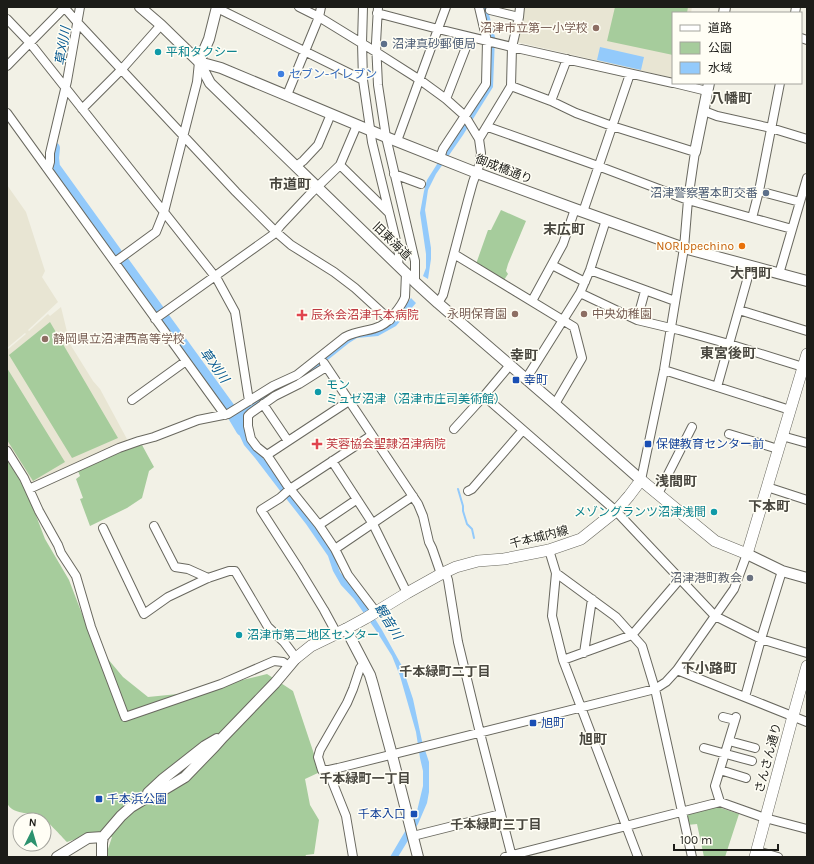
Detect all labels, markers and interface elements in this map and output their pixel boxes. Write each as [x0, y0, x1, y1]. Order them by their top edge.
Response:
legend [672, 12, 802, 84]
place label: 沼津市立第一小学校 [480, 21, 588, 35]
text: 道路 [708, 21, 732, 35]
marker: 沼津市立第一小学校 [591, 23, 601, 33]
water label: 草刈川 [52, 24, 73, 67]
place label: 沼津真砂郵便局 [392, 37, 476, 51]
marker: 沼津真砂郵便局 [379, 39, 389, 49]
text: 公園 [708, 41, 732, 55]
place label: 平和タクシー [166, 45, 238, 59]
marker: 平和タクシー [153, 47, 163, 57]
text: 水域 [708, 61, 732, 75]
place label: セブン-イレブン [289, 67, 377, 81]
marker: セブン-イレブン [276, 69, 286, 79]
district label: 八幡町 [710, 90, 752, 107]
street label: 御成橋通り [473, 152, 535, 186]
district label: 市道町 [269, 176, 311, 193]
place label: 沼津警察署本町交番 [650, 186, 758, 200]
marker: 沼津警察署本町交番 [761, 188, 771, 198]
street label: 旧東海道 [370, 219, 414, 263]
district label: 末広町 [543, 221, 585, 238]
place label: NORIppechino [656, 239, 734, 253]
marker: NORIppechino [737, 241, 747, 251]
district label: 大門町 [730, 265, 772, 282]
place label: 永明保育園 [447, 307, 507, 321]
place label: 中央幼稚園 [592, 307, 652, 321]
place label: 辰糸会沼津千本病院 [311, 308, 419, 322]
marker: 辰糸会沼津千本病院 [296, 309, 308, 321]
marker: 永明保育園 [510, 309, 520, 319]
marker: 中央幼稚園 [579, 309, 589, 319]
place label: 静岡県立沼津西高等学校 [53, 332, 185, 346]
marker: 静岡県立沼津西高等学校 [40, 334, 50, 344]
water label: 草刈川 [197, 345, 233, 387]
district label: 東宮後町 [700, 345, 756, 362]
district label: 幸町 [510, 347, 538, 364]
place label: 幸町 [524, 373, 548, 387]
marker: 幸町 [511, 375, 521, 385]
place label: モン ミュゼ沼津（沼津市庄司美術館） [326, 378, 506, 406]
marker: モン ミュゼ沼津（沼津市庄司美術館） [313, 387, 323, 397]
place label: 芙蓉協会聖隷沼津病院 [326, 437, 446, 451]
place label: 保健教育センター前 [656, 437, 764, 451]
marker: 芙蓉協会聖隷沼津病院 [311, 438, 323, 450]
marker: 保健教育センター前 [643, 439, 653, 449]
district label: 浅間町 [655, 473, 697, 490]
district label: 下本町 [748, 498, 790, 515]
place label: メゾングランツ沼津浅間 [574, 505, 706, 519]
marker: メゾングランツ沼津浅間 [709, 507, 719, 517]
street label: 千本城内線 [508, 523, 570, 551]
place label: 沼津港町教会 [670, 571, 742, 585]
marker: 沼津港町教会 [745, 573, 755, 583]
water label: 観音川 [372, 601, 406, 643]
place label: 沼津市第二地区センター [247, 628, 379, 642]
marker: 沼津市第二地区センター [234, 630, 244, 640]
district label: 下小路町 [681, 660, 737, 677]
district label: 千本緑町二丁目 [399, 664, 491, 679]
place label: 旭町 [541, 716, 565, 730]
marker: 旭町 [528, 718, 538, 728]
street label: さんさん通り [752, 721, 784, 795]
district label: 旭町 [579, 731, 607, 748]
district label: 千本緑町一丁目 [319, 771, 411, 786]
place label: 千本浜公園 [107, 792, 167, 806]
marker: 千本浜公園 [94, 794, 104, 804]
place label: 千本入口 [358, 807, 406, 821]
marker: 千本入口 [409, 809, 419, 819]
north arrow [12, 812, 52, 852]
text: N [28, 816, 37, 829]
district label: 千本緑町三丁目 [450, 817, 542, 832]
scale bar [674, 826, 778, 852]
text: 100 m [680, 833, 712, 847]

